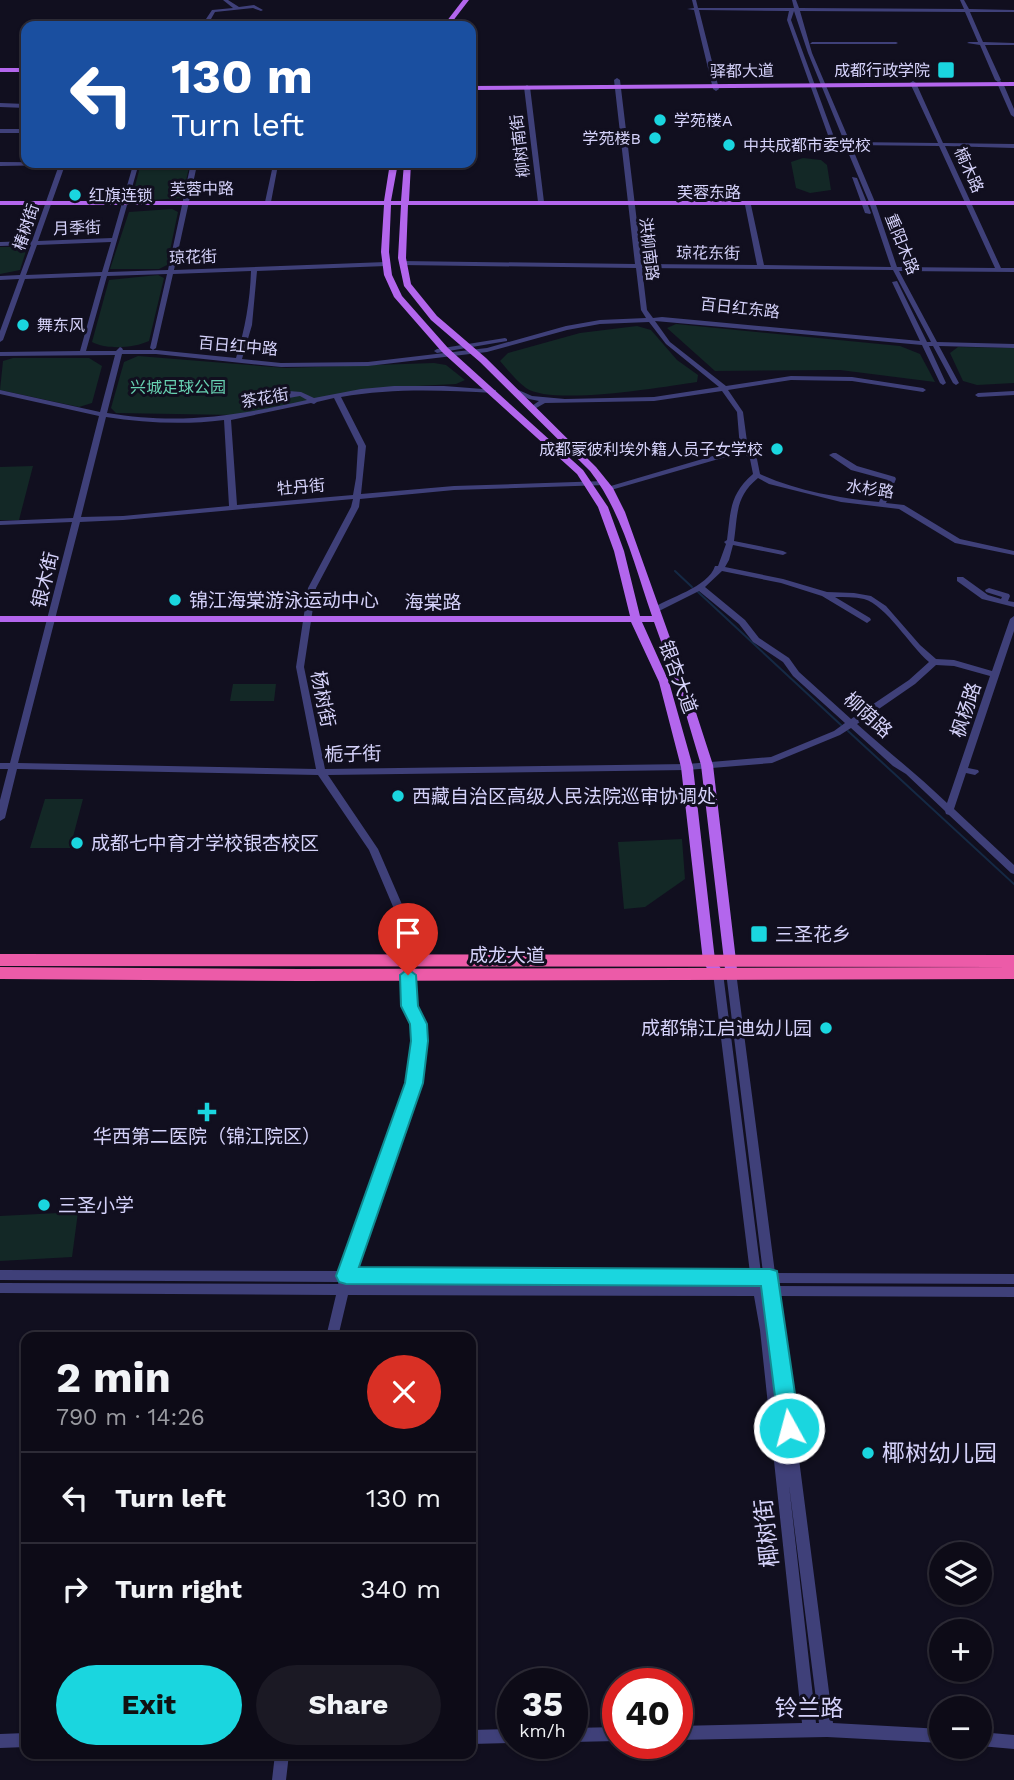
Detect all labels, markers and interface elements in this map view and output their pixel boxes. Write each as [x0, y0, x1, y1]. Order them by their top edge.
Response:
text: 130 m [171, 47, 313, 105]
icon: left [56, 49, 147, 140]
marker: 成都行政学院 [936, 60, 956, 80]
street label: 驿都大道 [710, 61, 774, 81]
place label: 成都行政学院 [834, 61, 930, 80]
text: Turn left [171, 106, 304, 144]
place label: 学苑楼A [674, 111, 733, 130]
marker: 学苑楼A [652, 112, 668, 128]
street label: 柳树南街 [507, 113, 533, 179]
place label: 学苑楼B [583, 129, 641, 148]
marker: 学苑楼B [647, 130, 663, 146]
place label: 中共成都市委党校 [743, 136, 871, 155]
marker: 中共成都市委党校 [721, 137, 737, 153]
street label: 楠木路 [951, 144, 987, 196]
street label: 芙蓉中路 [170, 179, 234, 199]
street label: 芙蓉东路 [677, 183, 741, 202]
place label: 红旗连锁 [89, 186, 153, 205]
marker: 红旗连锁 [67, 187, 83, 203]
street label: 椿树街 [9, 201, 43, 253]
street label: 重阳木路 [881, 211, 923, 277]
street label: 洪柳南路 [636, 216, 662, 282]
street label: 月季街 [53, 218, 101, 238]
street label: 琼花东街 [676, 243, 740, 263]
street label: 琼花街 [169, 247, 217, 267]
street label: 百日红东路 [699, 294, 781, 322]
place label: 舞东风 [37, 316, 85, 335]
marker: 舞东风 [15, 317, 31, 333]
street label: 百日红中路 [197, 333, 279, 359]
park label: 兴城足球公园 [130, 378, 226, 397]
street label: 茶花街 [240, 384, 290, 412]
place label: 成都蒙彼利埃外籍人员子女学校 [539, 440, 763, 459]
marker: 成都蒙彼利埃外籍人员子女学校 [769, 441, 785, 457]
street label: 牡丹街 [276, 475, 326, 499]
street label: 水杉路 [845, 476, 895, 502]
street label: 银木街 [27, 550, 63, 610]
place label: 锦江海棠游泳运动中心 [189, 589, 379, 612]
street label: 海棠路 [404, 591, 462, 614]
marker: 锦江海棠游泳运动中心 [167, 592, 183, 608]
street label: 银杏大道 [654, 637, 702, 717]
street label: 杨树街 [306, 669, 340, 729]
street label: 枫杨路 [946, 679, 986, 741]
street label: 柳荫路 [839, 687, 897, 743]
street label: 栀子街 [324, 742, 382, 766]
place label: 西藏自治区高级人民法院巡审协调处 [412, 785, 716, 808]
marker: 西藏自治区高级人民法院巡审协调处 [390, 788, 406, 804]
place label: 成都七中育才学校银杏校区 [91, 832, 319, 855]
marker: 成都七中育才学校银杏校区 [69, 835, 85, 851]
pin [378, 903, 438, 975]
icon: arrive [389, 914, 427, 952]
place label: 三圣花乡 [775, 923, 851, 946]
marker: 三圣花乡 [749, 924, 769, 944]
street label: 成龙大道 [469, 944, 545, 967]
place label: 成都锦江启迪幼儿园 [641, 1017, 812, 1040]
marker: 成都锦江启迪幼儿园 [818, 1020, 834, 1036]
marker: 华西第二医院（锦江院区） [197, 1102, 217, 1122]
place label: 华西第二医院（锦江院区） [93, 1125, 321, 1148]
place label: 三圣小学 [58, 1194, 134, 1217]
marker: 三圣小学 [36, 1197, 52, 1213]
text: 2 min [56, 1353, 171, 1402]
button: close [367, 1355, 441, 1429]
position arrow [752, 1391, 826, 1465]
text: 790 m · 14:26 [56, 1404, 205, 1431]
place label: 椰树幼儿园 [882, 1440, 997, 1467]
marker: 椰树幼儿园 [860, 1445, 876, 1461]
icon: left [56, 1479, 94, 1517]
text: Turn left [115, 1483, 226, 1513]
text: 130 m [366, 1483, 441, 1513]
street label: 椰树街 [750, 1497, 784, 1569]
map controls [929, 1542, 992, 1759]
button: layers [929, 1542, 992, 1605]
icon: right [56, 1570, 94, 1608]
text: Turn right [115, 1574, 242, 1604]
text: 340 m [360, 1574, 441, 1604]
button: + [929, 1619, 992, 1682]
button: Exit [56, 1665, 242, 1745]
button: Share [256, 1665, 441, 1745]
speed limit sign: 40 [602, 1668, 693, 1759]
text: 35 [522, 1683, 563, 1725]
street label: 铃兰路 [775, 1695, 844, 1722]
button: − [929, 1696, 992, 1759]
text: km/h [519, 1720, 566, 1741]

